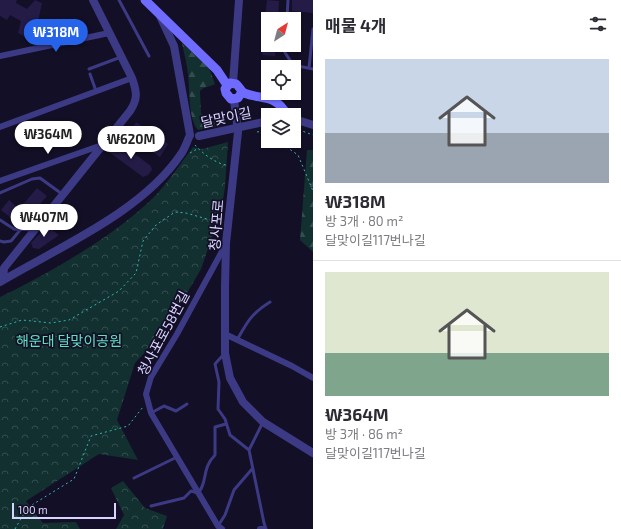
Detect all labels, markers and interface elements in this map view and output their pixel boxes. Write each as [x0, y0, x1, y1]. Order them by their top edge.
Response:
north arrow [261, 12, 301, 52]
map controls [261, 12, 301, 148]
icon: filters [587, 13, 609, 35]
text: 매물 4개 [325, 15, 386, 35]
pin: ₩318M [28, 19, 84, 53]
text: ₩318M [33, 24, 79, 40]
button: locate [261, 60, 301, 100]
icon: home [431, 85, 503, 157]
street label: 달맞이길 [199, 103, 253, 131]
button: layers [261, 108, 301, 148]
pin: ₩364M [20, 121, 76, 155]
text: ₩364M [24, 126, 72, 142]
pin: ₩620M [103, 126, 159, 160]
text: ₩620M [107, 131, 155, 147]
text: ₩318M [325, 191, 386, 211]
street label: 청사포로 [205, 198, 227, 251]
pin: ₩407M [16, 204, 72, 238]
text: ₩407M [20, 209, 68, 225]
text: 방 3개 · 80 m² [325, 213, 403, 229]
text: 달맞이길117번나길 [325, 232, 426, 248]
street label: 청사포로58번길 [134, 288, 192, 378]
icon: home [431, 298, 503, 370]
park label: 해운대 달맞이공원 [16, 332, 122, 349]
text: ₩364M [325, 404, 389, 424]
text: 방 3개 · 86 m² [325, 426, 403, 442]
text: 달맞이길117번나길 [325, 445, 426, 461]
scale bar [12, 501, 116, 520]
text: 100 m [18, 503, 48, 516]

